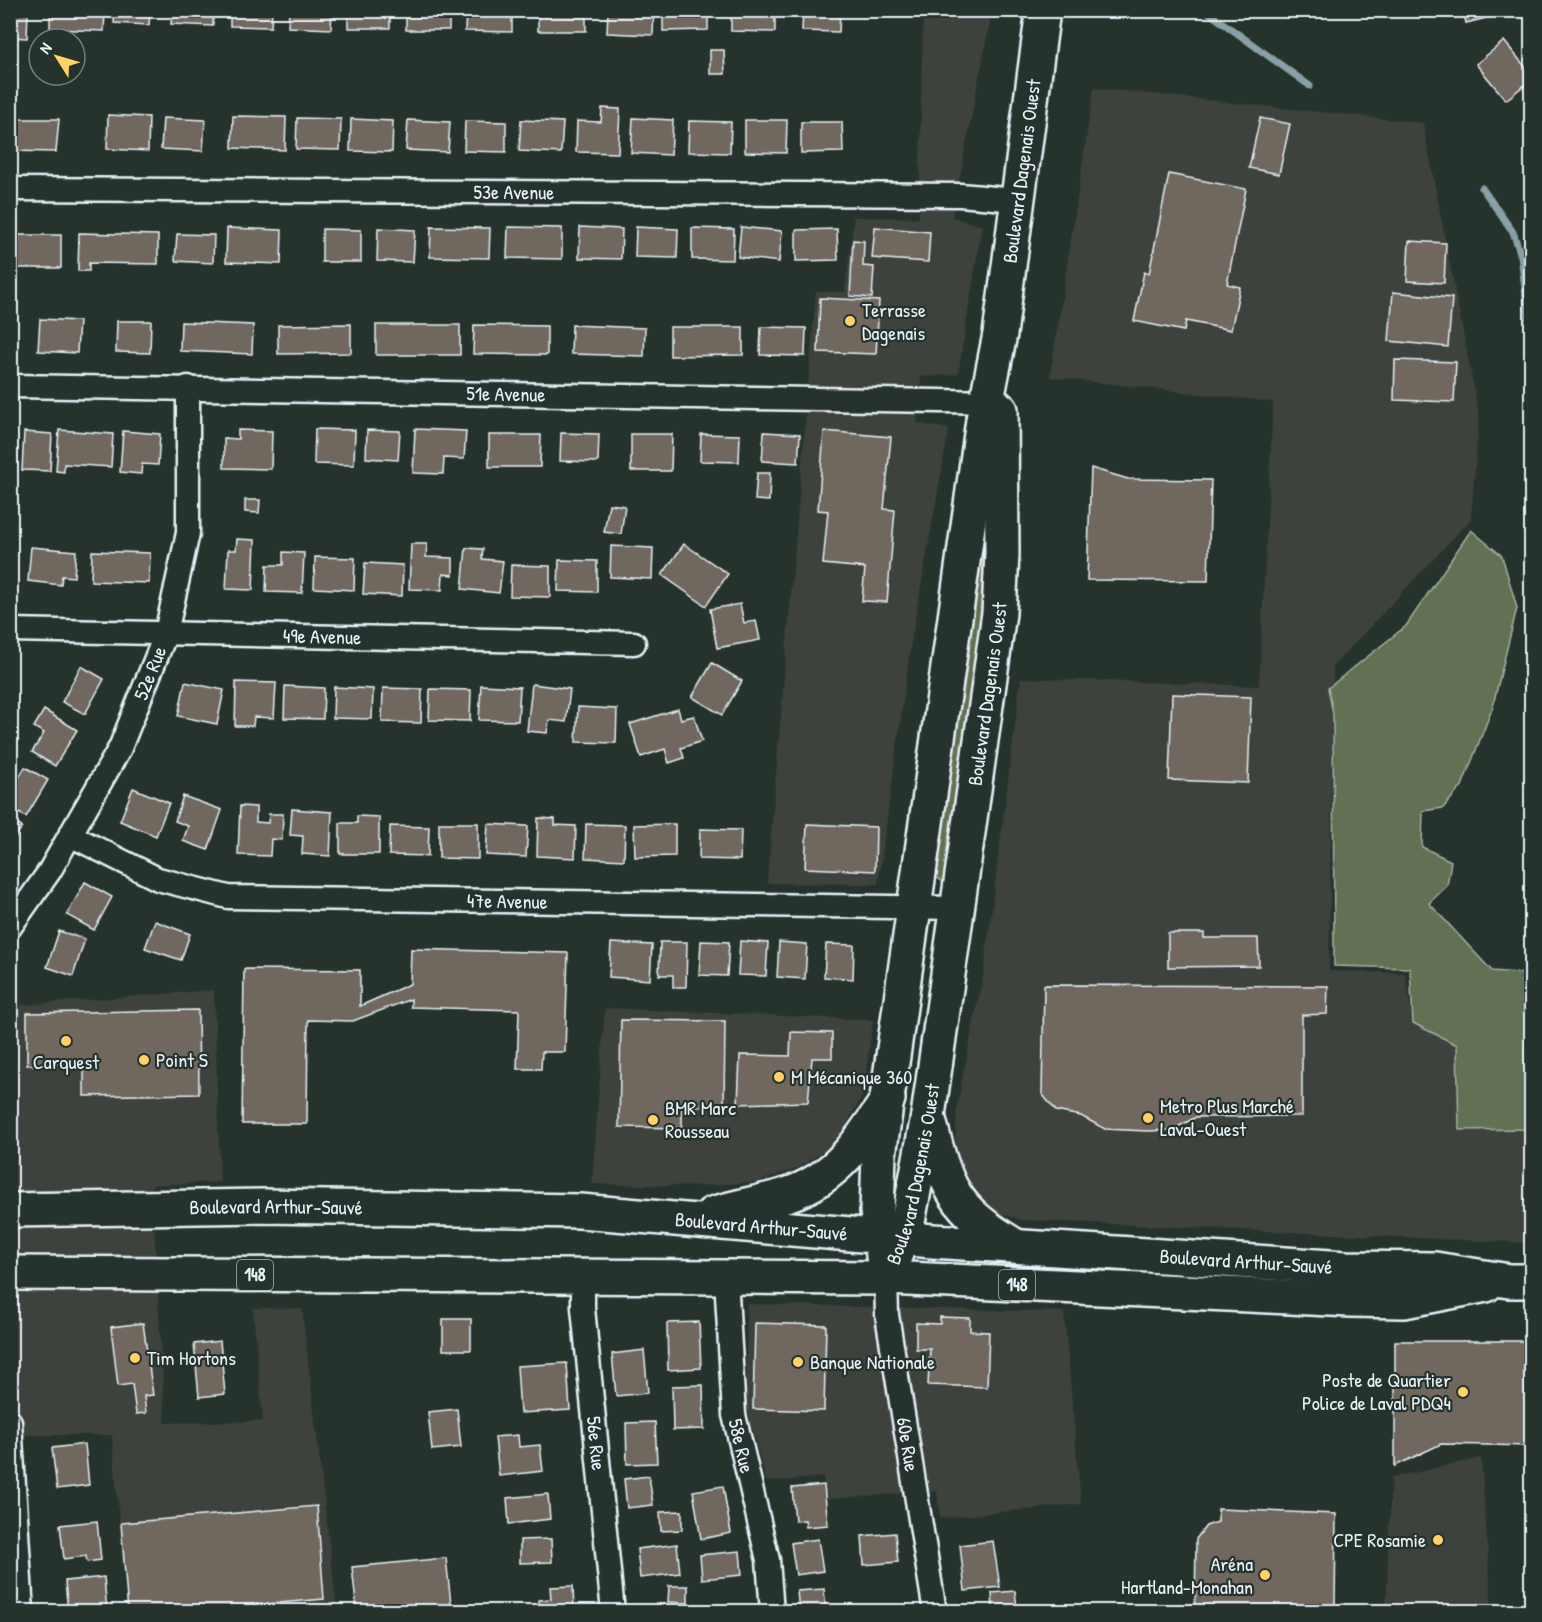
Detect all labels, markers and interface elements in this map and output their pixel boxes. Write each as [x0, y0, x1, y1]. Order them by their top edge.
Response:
north arrow [27, 27, 87, 87]
text: N [34, 38, 57, 58]
street label: Boulevard Dagenais Ouest [996, 76, 1047, 264]
street label: 53e Avenue [474, 178, 554, 205]
place label: Terrasse Dagenais [862, 296, 926, 346]
marker: Terrasse Dagenais [843, 314, 857, 328]
street label: 51e Avenue [466, 379, 546, 408]
street label: Boulevard Dagenais Ouest [961, 600, 1013, 787]
street label: 49e Avenue [283, 622, 361, 650]
street label: 52e Rue [127, 642, 172, 704]
street label: 47e Avenue [467, 887, 548, 915]
marker: Carquest [59, 1034, 73, 1048]
place label: Point S [156, 1046, 208, 1073]
place label: Carquest [33, 1048, 100, 1075]
marker: Point S [137, 1053, 151, 1067]
place label: M Mécanique 360 [791, 1063, 912, 1090]
marker: M Mécanique 360 [772, 1070, 786, 1084]
street label: Boulevard Dagenais Ouest [879, 1081, 946, 1268]
place label: Metro Plus Marché Laval-Ouest [1160, 1092, 1294, 1142]
place label: BMR Marc Rousseau [665, 1094, 736, 1144]
marker: Metro Plus Marché Laval-Ouest [1141, 1111, 1155, 1125]
marker: BMR Marc Rousseau [646, 1113, 660, 1127]
street label: Boulevard Arthur-Sauvé [189, 1192, 363, 1221]
street label: Boulevard Arthur-Sauvé [674, 1205, 849, 1247]
street label: Boulevard Arthur-Sauvé [1159, 1242, 1333, 1280]
road number: 148 [237, 1260, 273, 1290]
road number: 148 [999, 1270, 1035, 1300]
place label: Tim Hortons [147, 1344, 236, 1371]
place label: Banque Nationale [810, 1348, 935, 1375]
marker: Tim Hortons [128, 1351, 142, 1365]
marker: Banque Nationale [791, 1355, 805, 1369]
place label: Poste de Quartier Police de Laval PDQ4 [1302, 1366, 1451, 1416]
marker: Poste de Quartier Police de Laval PDQ4 [1456, 1385, 1470, 1399]
street label: 56e Rue [581, 1415, 613, 1472]
street label: 60e Rue [891, 1415, 926, 1473]
street label: 58e Rue [722, 1416, 761, 1476]
place label: CPE Rosamie [1333, 1526, 1426, 1553]
marker: CPE Rosamie [1431, 1533, 1445, 1547]
place label: Aréna Hartland-Monahan [1121, 1550, 1253, 1600]
marker: Aréna Hartland-Monahan [1258, 1568, 1272, 1582]

